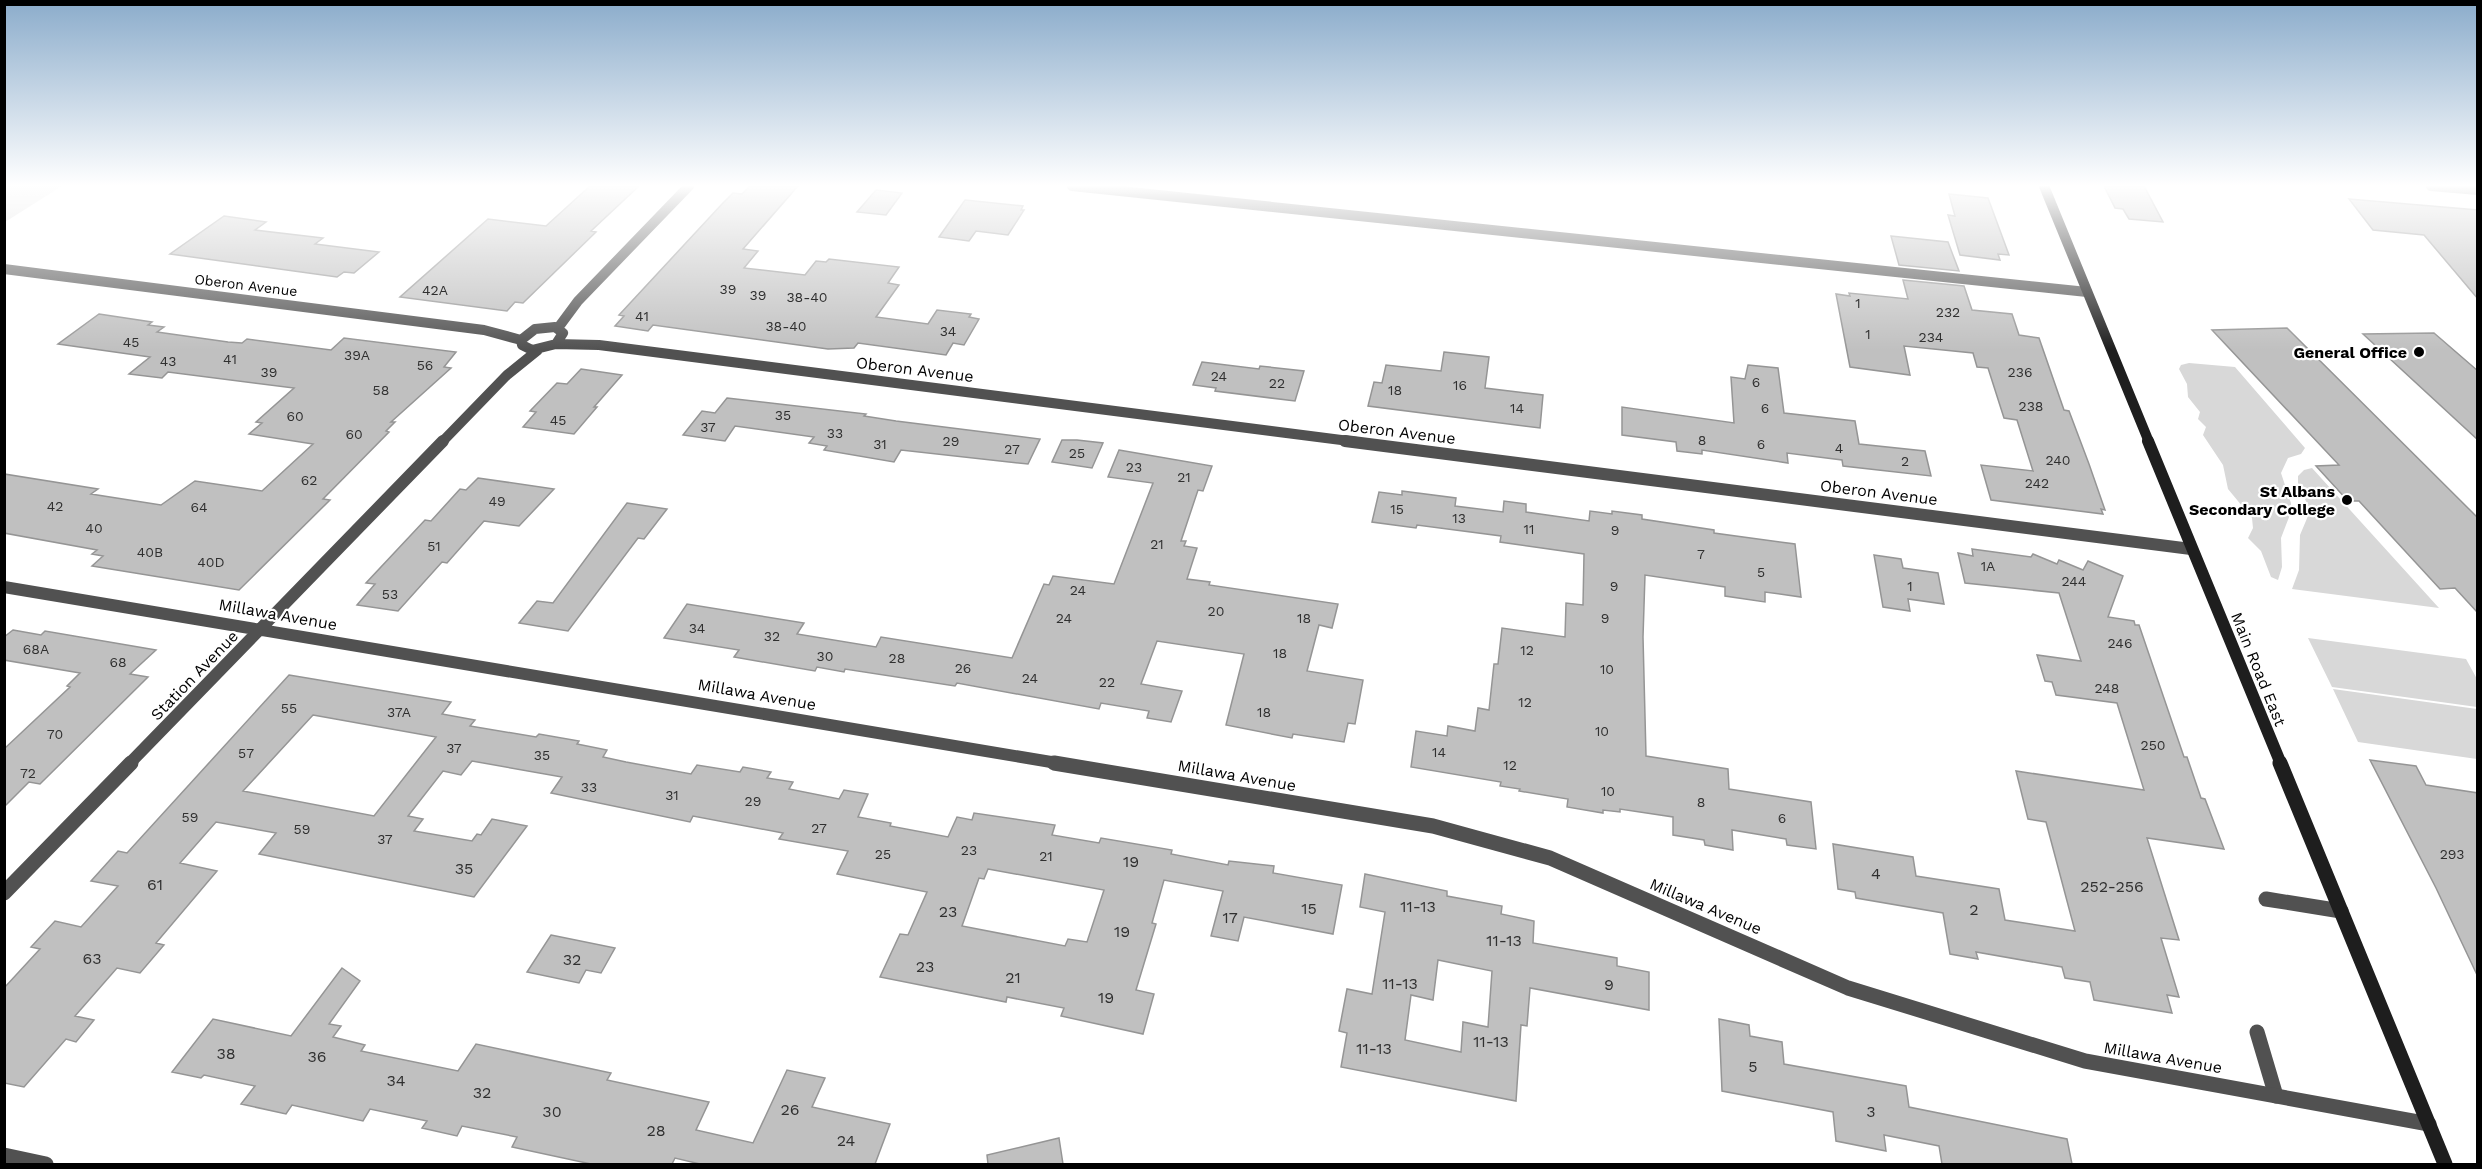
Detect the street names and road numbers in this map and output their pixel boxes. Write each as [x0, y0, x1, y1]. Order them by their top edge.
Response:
street label: Oberon Avenue [194, 271, 298, 299]
street label: Oberon Avenue [855, 353, 975, 386]
street label: Oberon Avenue [1337, 415, 1457, 448]
street label: Oberon Avenue [1819, 476, 1939, 509]
street label: Millawa Avenue [217, 595, 339, 634]
street label: Main Road East [2227, 609, 2290, 729]
street label: Station Avenue [147, 626, 242, 724]
street label: Millawa Avenue [696, 675, 818, 714]
street label: Millawa Avenue [1176, 756, 1298, 795]
street label: Millawa Avenue [1647, 874, 1765, 939]
street label: Millawa Avenue [2102, 1038, 2224, 1077]

